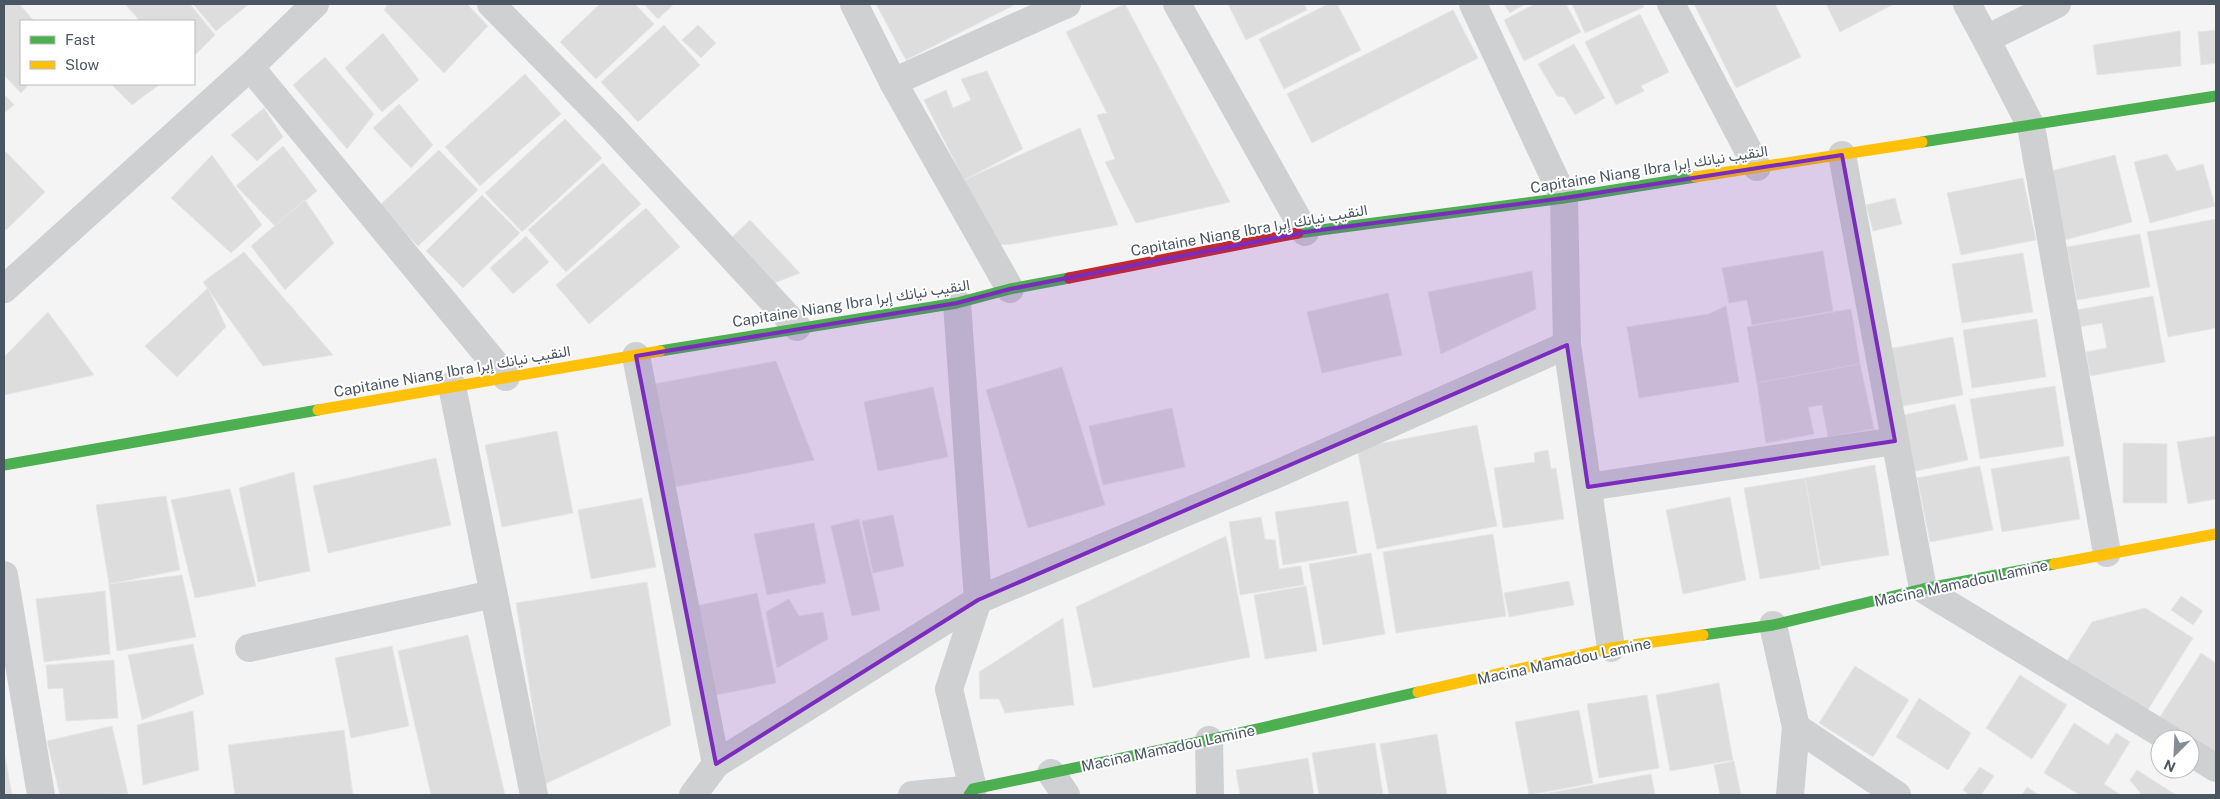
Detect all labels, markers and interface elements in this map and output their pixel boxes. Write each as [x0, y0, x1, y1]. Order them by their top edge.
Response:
legend [20, 20, 195, 85]
text: Fast [65, 31, 95, 48]
text: Slow [65, 56, 100, 73]
street label: Capitaine Niang Ibra النقيب نيانك إبرا [1529, 142, 1769, 198]
street label: Capitaine Niang Ibra النقيب نيانك إبرا [1129, 201, 1369, 261]
street label: Capitaine Niang Ibra النقيب نيانك إبرا [731, 276, 971, 332]
street label: Capitaine Niang Ibra النقيب نيانك إبرا [332, 342, 572, 402]
street label: Macina Mamadou Lamine [1873, 556, 2049, 610]
street label: Macina Mamadou Lamine [1476, 634, 1652, 688]
street label: Macina Mamadou Lamine [1080, 721, 1256, 775]
north arrow [2150, 729, 2200, 779]
text: N [2161, 756, 2178, 775]

